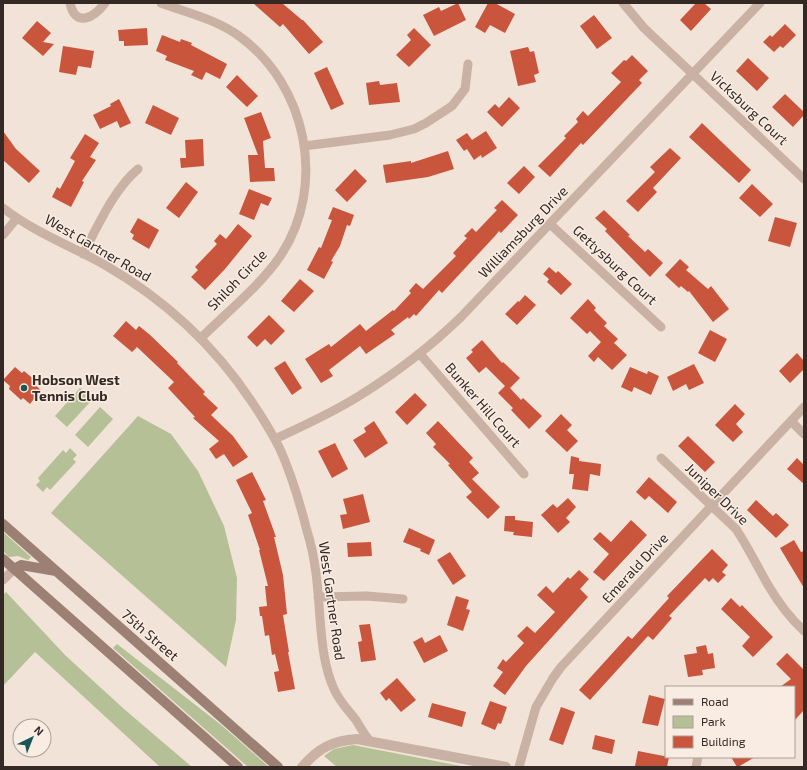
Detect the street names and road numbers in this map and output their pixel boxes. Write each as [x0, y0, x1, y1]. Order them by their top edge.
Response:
street label: Vicksburg Court [707, 67, 792, 148]
street label: Williamsburg Drive [474, 182, 571, 281]
street label: West Gartner Road [42, 210, 154, 285]
street label: Gettysburg Court [570, 221, 661, 308]
street label: Shiloh Circle [203, 246, 270, 314]
street label: Bunker Hill Court [442, 359, 525, 450]
street label: Juniper Drive [682, 459, 753, 528]
street label: Emerald Drive [598, 529, 671, 606]
street label: West Gartner Road [316, 540, 349, 661]
street label: 75th Street [118, 605, 182, 664]

